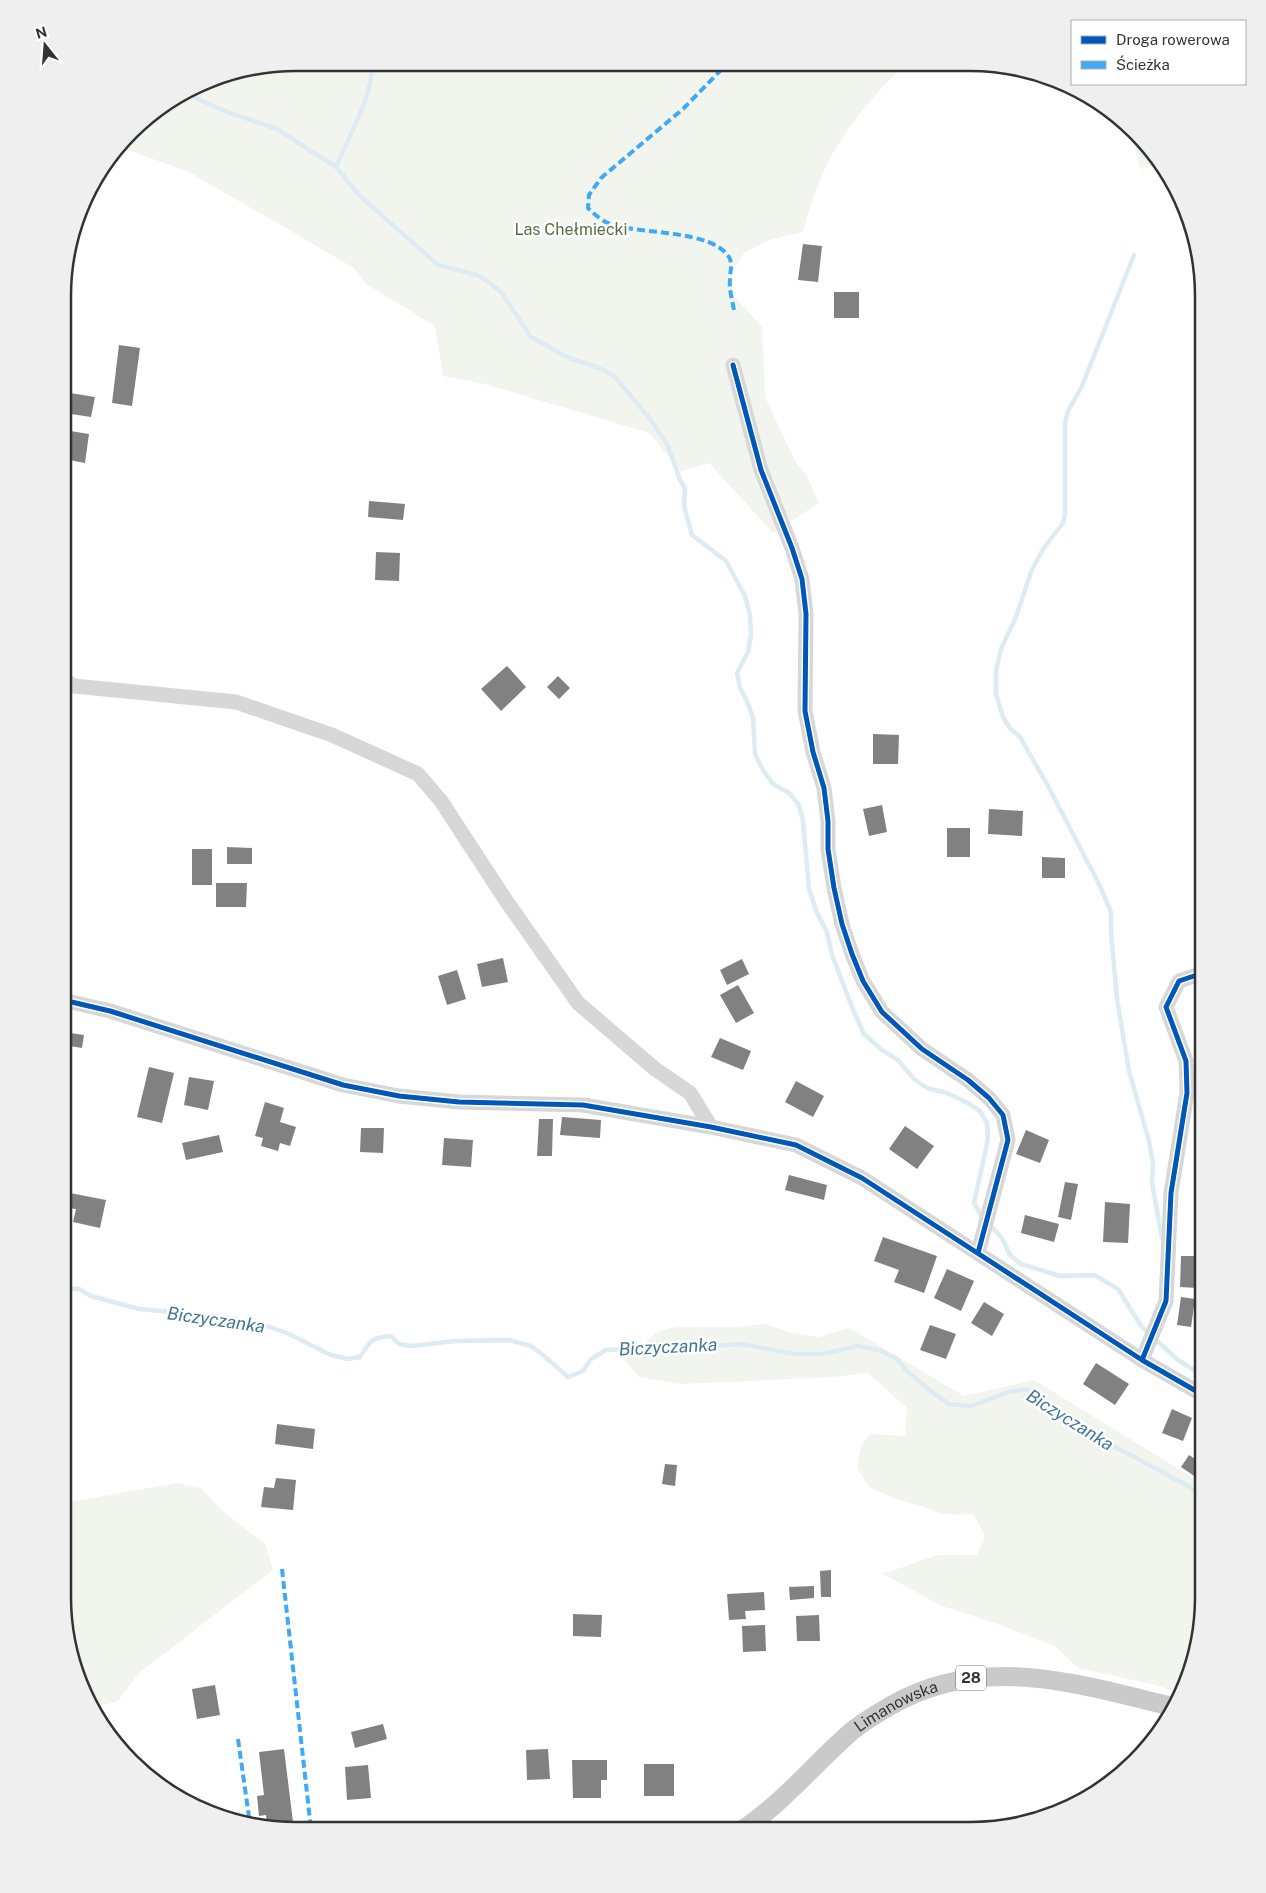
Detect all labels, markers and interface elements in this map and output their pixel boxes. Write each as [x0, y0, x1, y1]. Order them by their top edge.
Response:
north arrow [20, 20, 70, 70]
legend [1071, 20, 1246, 85]
text: N [34, 23, 49, 42]
text: Droga rowerowa [1116, 31, 1230, 48]
text: Ścieżka [1116, 55, 1170, 73]
park label: Las Chełmiecki [515, 220, 627, 239]
water label: Biczyczanka [166, 1302, 266, 1337]
water label: Biczyczanka [618, 1333, 718, 1360]
water label: Biczyczanka [1023, 1385, 1118, 1455]
road number: 28 [956, 1666, 986, 1690]
street label: Limanowska [850, 1677, 940, 1736]

